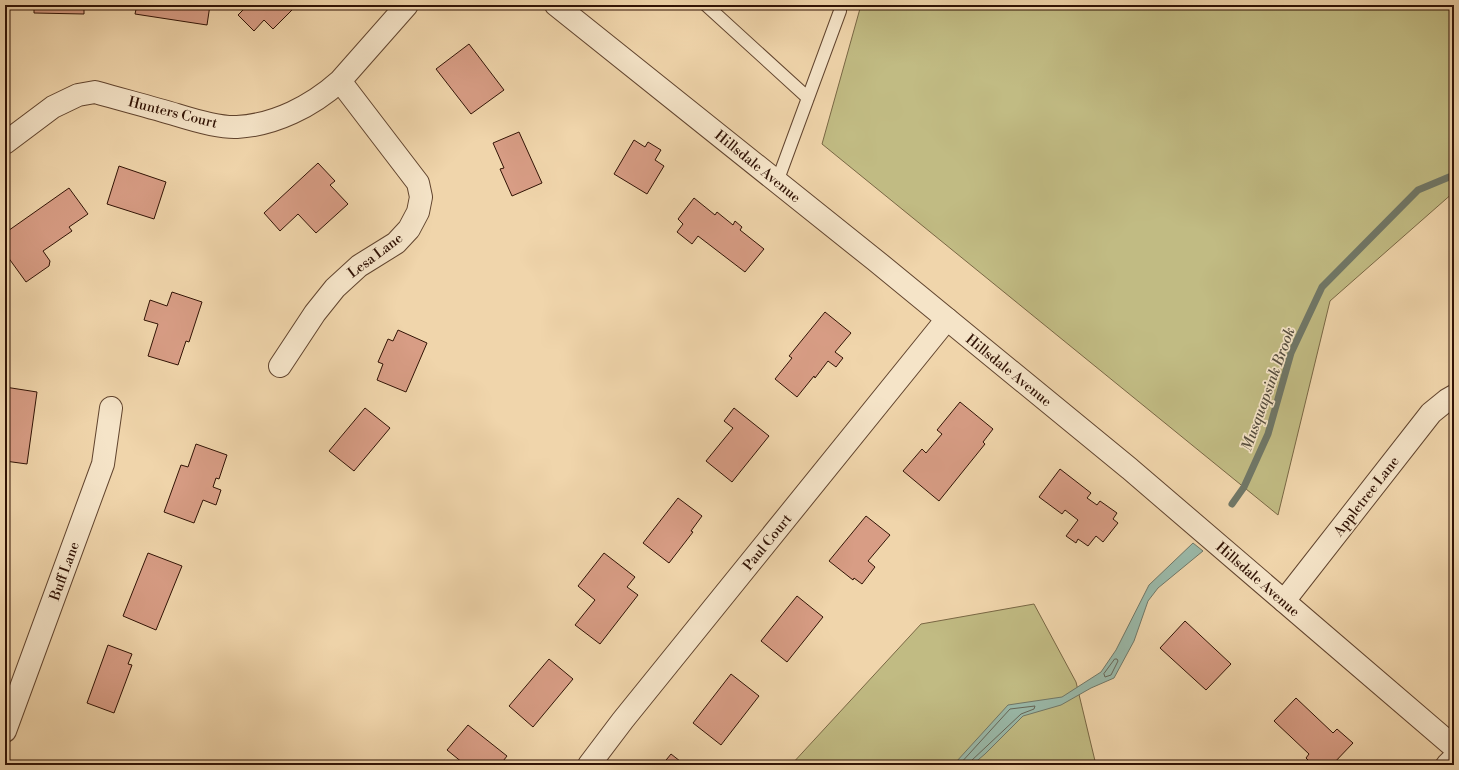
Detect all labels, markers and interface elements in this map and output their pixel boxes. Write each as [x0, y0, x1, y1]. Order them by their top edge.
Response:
street label: Hunters Court [126, 93, 219, 133]
street label: Hillsdale Avenue [711, 127, 804, 207]
street label: Lesa Lane [345, 229, 407, 282]
water label: Musquapsink Brook [1237, 325, 1300, 454]
street label: Hillsdale Avenue [962, 331, 1055, 411]
street label: Appletree Lane [1329, 453, 1404, 541]
street label: Paul Court [739, 511, 796, 575]
street label: Hillsdale Avenue [1212, 538, 1303, 621]
street label: Buff Lane [46, 539, 84, 604]

